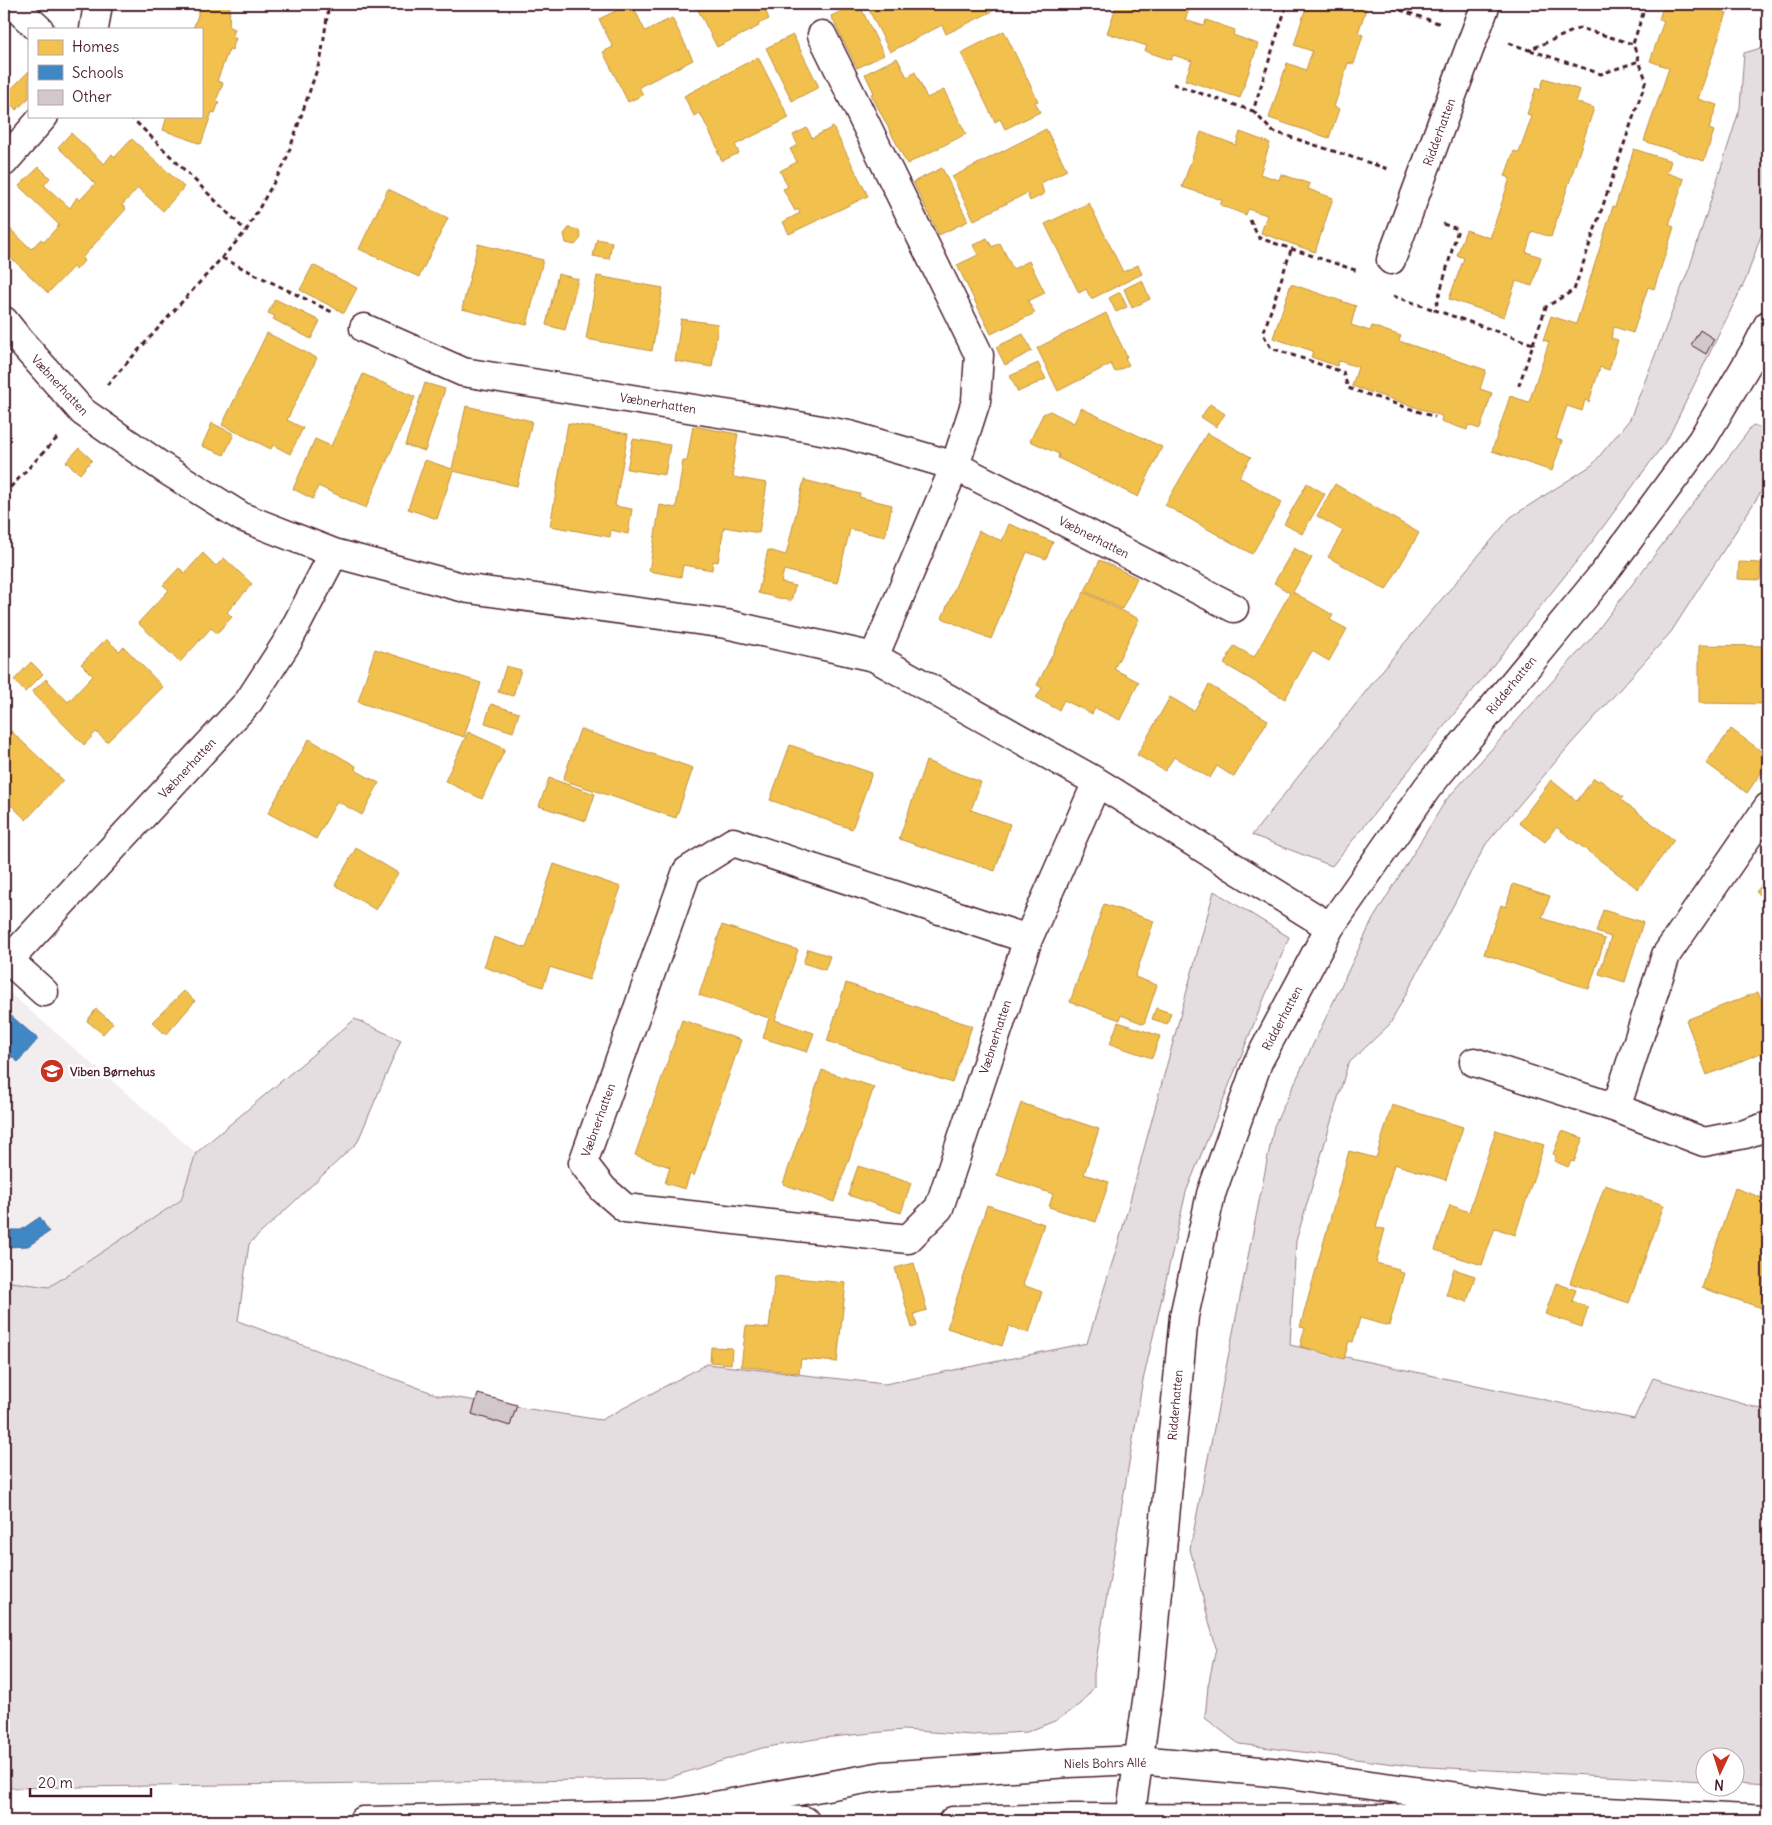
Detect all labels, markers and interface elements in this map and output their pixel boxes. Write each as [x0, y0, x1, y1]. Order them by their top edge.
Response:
legend [28, 28, 202, 118]
text: Homes [72, 37, 119, 56]
text: Schools [72, 63, 124, 82]
text: Other [72, 87, 112, 106]
street label: Ridderhatten [1420, 96, 1458, 168]
street label: Væbnerhatten [28, 352, 92, 418]
street label: Væbnerhatten [619, 390, 697, 416]
street label: Væbnerhatten [1056, 513, 1132, 561]
street label: Ridderhatten [1483, 653, 1539, 717]
street label: Væbnerhatten [155, 735, 219, 801]
street label: Ridderhatten [1259, 983, 1305, 1053]
street label: Væbnerhatten [976, 998, 1014, 1076]
school or university icon: Viben Børnehus [39, 1058, 65, 1084]
place label: Viben Børnehus [70, 1064, 156, 1079]
street label: Væbnerhatten [578, 1081, 618, 1159]
street label: Ridderhatten [1164, 1369, 1186, 1441]
north arrow [1694, 1748, 1744, 1798]
street label: Niels Bohrs Allé [1064, 1755, 1146, 1771]
scale bar [30, 1765, 151, 1797]
text: 20 m [38, 1773, 73, 1792]
text: N [1714, 1776, 1725, 1794]

